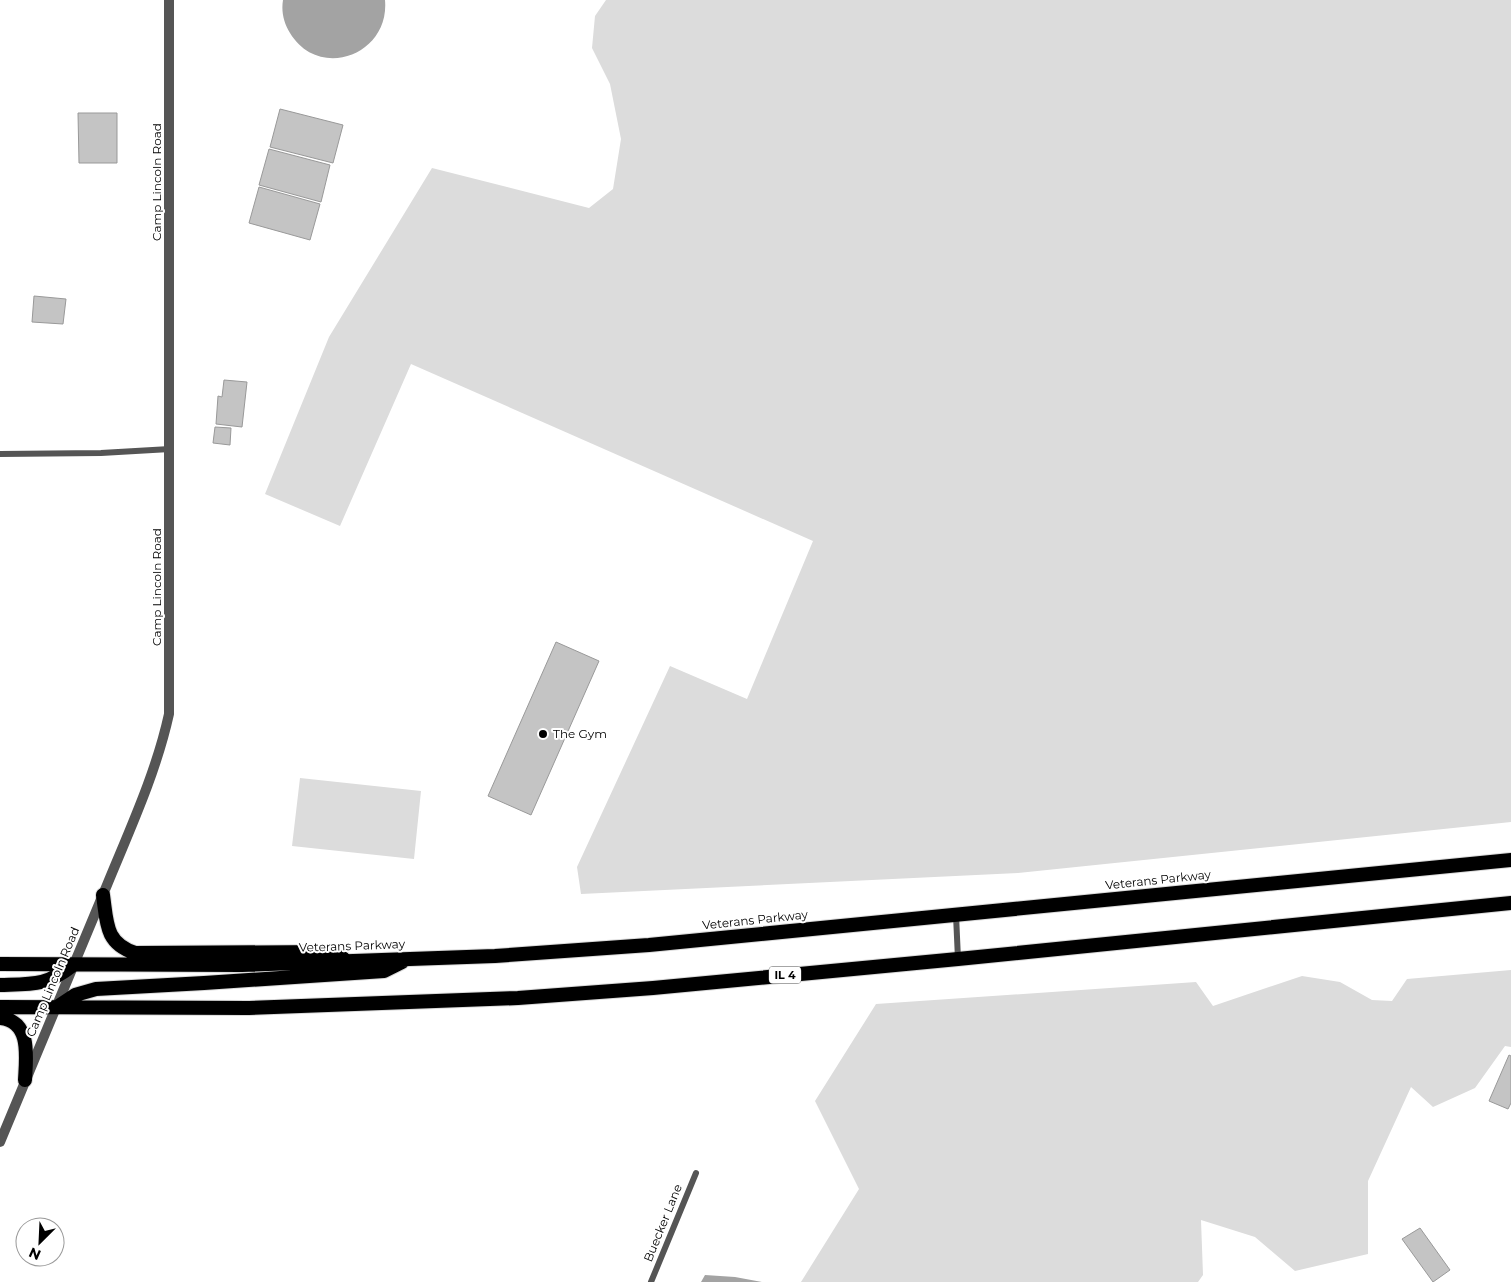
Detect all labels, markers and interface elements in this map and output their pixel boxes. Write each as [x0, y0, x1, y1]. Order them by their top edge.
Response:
street label: Camp Lincoln Road [149, 123, 164, 241]
street label: Camp Lincoln Road [149, 528, 164, 646]
place label: The Gym [553, 726, 607, 741]
marker: The Gym [537, 728, 549, 740]
street label: Veterans Parkway [1104, 866, 1212, 893]
street label: Veterans Parkway [701, 906, 809, 933]
street label: Camp Lincoln Road [23, 925, 82, 1039]
street label: Veterans Parkway [299, 936, 406, 955]
road number: IL 4 [769, 966, 801, 984]
street label: Buecker Lane [640, 1182, 685, 1264]
north arrow [15, 1217, 65, 1267]
text: N [26, 1243, 44, 1264]

